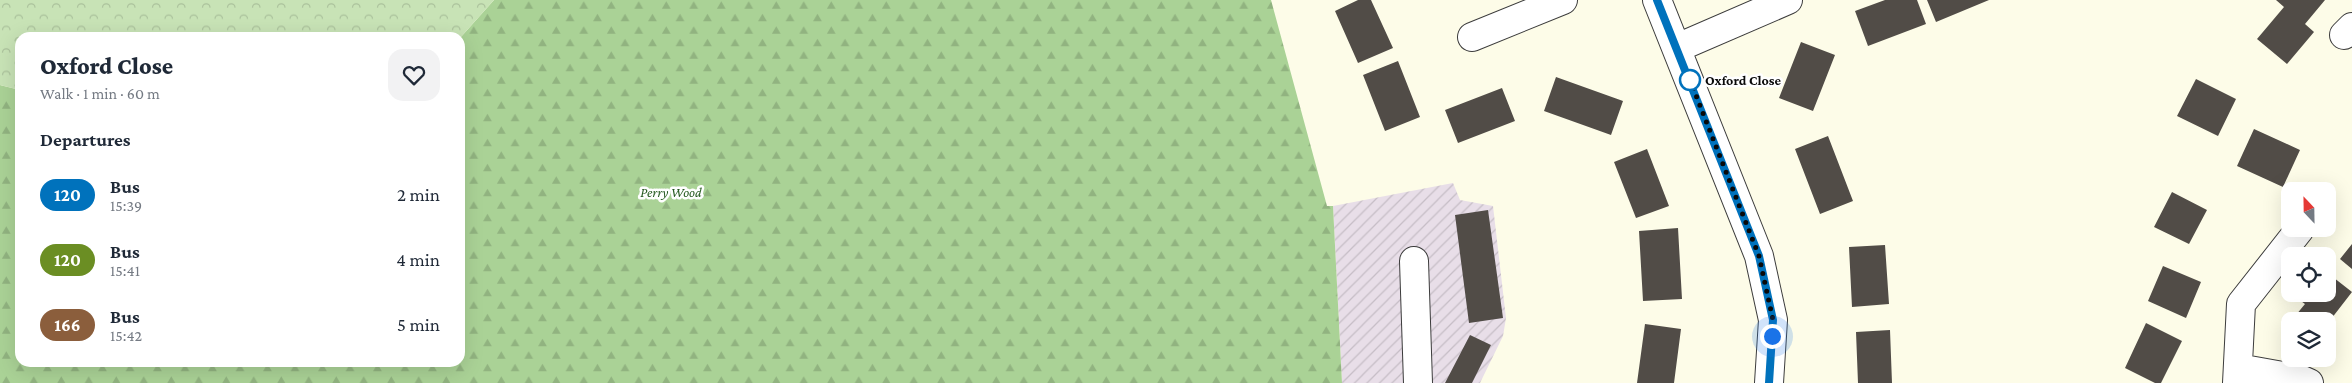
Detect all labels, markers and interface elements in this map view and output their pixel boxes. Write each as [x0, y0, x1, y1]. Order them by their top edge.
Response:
button: heart [388, 49, 440, 101]
text: Oxford Close [40, 52, 173, 79]
marker: Oxford Close [1679, 69, 1701, 91]
place label: Oxford Close [1705, 72, 1782, 88]
text: Walk · 1 min · 60 m [40, 85, 160, 102]
text: Departures [40, 129, 131, 150]
text: Bus [110, 176, 140, 197]
north arrow [2281, 182, 2336, 238]
map controls [2281, 182, 2336, 367]
text: 2 min [397, 184, 440, 205]
park label: Perry Wood [640, 184, 702, 200]
text: 120 [54, 185, 81, 205]
text: 15:39 [110, 197, 142, 214]
text: Bus [110, 241, 140, 262]
button: locate [2281, 247, 2336, 302]
text: 4 min [396, 249, 440, 270]
text: 120 [54, 250, 81, 270]
text: 15:41 [110, 262, 140, 279]
text: Bus [110, 306, 140, 327]
button: layers [2281, 312, 2336, 367]
text: 5 min [397, 314, 440, 335]
text: 166 [54, 315, 81, 335]
your location [1760, 324, 1785, 349]
text: 15:42 [110, 327, 142, 344]

